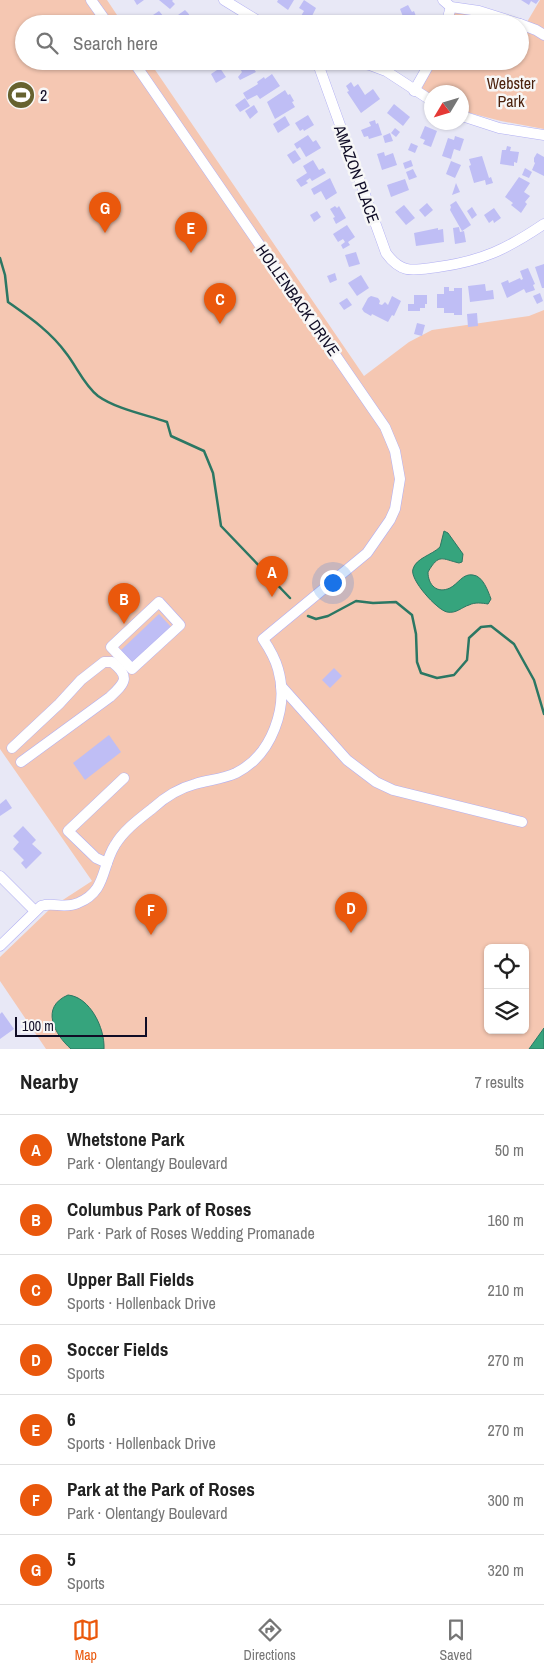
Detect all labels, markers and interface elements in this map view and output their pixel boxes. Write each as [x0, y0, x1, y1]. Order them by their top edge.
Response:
search box [15, 15, 529, 70]
icon: search [33, 29, 61, 57]
text: Search here [73, 30, 158, 56]
park label: Webster Park [487, 72, 536, 112]
sports icon: 2 [6, 80, 36, 110]
place label: 2 [40, 84, 47, 106]
north arrow [424, 85, 469, 130]
street label: AMAZON PLACE [329, 121, 385, 226]
pin: G [89, 192, 121, 233]
pin: E [175, 212, 207, 253]
street label: HOLLENBACK DRIVE [251, 240, 345, 360]
pin: C [204, 283, 236, 324]
pin: A [256, 556, 288, 597]
your location [320, 570, 346, 596]
pin: B [108, 583, 140, 624]
pin: D [335, 892, 367, 933]
pin: F [135, 894, 167, 935]
map controls [484, 944, 529, 1034]
button: locate [484, 944, 529, 989]
button: layers [484, 989, 529, 1034]
scale bar [15, 1014, 148, 1037]
text: 100 m [22, 1017, 54, 1035]
text: Nearby [20, 1067, 78, 1096]
text: 7 results [474, 1071, 524, 1093]
text: Whetstone Park [67, 1126, 185, 1152]
text: A [31, 1139, 41, 1161]
text: 50 m [495, 1139, 524, 1161]
text: Park · Olentangy Boulevard [67, 1152, 227, 1174]
text: Columbus Park of Roses [67, 1196, 251, 1222]
text: B [31, 1209, 41, 1231]
text: 160 m [488, 1209, 524, 1231]
text: Park · Park of Roses Wedding Promanade [67, 1222, 315, 1244]
text: Upper Ball Fields [67, 1266, 194, 1292]
text: C [31, 1279, 41, 1301]
text: 210 m [488, 1279, 524, 1301]
text: Sports · Hollenback Drive [67, 1292, 216, 1314]
text: Soccer Fields [67, 1336, 168, 1362]
text: D [31, 1349, 41, 1371]
text: 270 m [488, 1349, 524, 1371]
text: Sports [67, 1362, 105, 1384]
text: 6 [67, 1406, 76, 1432]
text: E [32, 1419, 40, 1441]
text: 270 m [488, 1419, 524, 1441]
text: Sports · Hollenback Drive [67, 1432, 216, 1454]
text: Park at the Park of Roses [67, 1476, 255, 1502]
text: F [32, 1489, 40, 1511]
text: 300 m [488, 1489, 524, 1511]
text: Park · Olentangy Boulevard [67, 1502, 227, 1524]
text: 5 [67, 1546, 76, 1572]
text: G [31, 1559, 41, 1581]
text: 320 m [488, 1559, 524, 1581]
text: Sports [67, 1572, 105, 1594]
tab: Map [72, 1616, 100, 1664]
tab: Directions [244, 1616, 296, 1664]
tab: Saved [440, 1616, 472, 1664]

